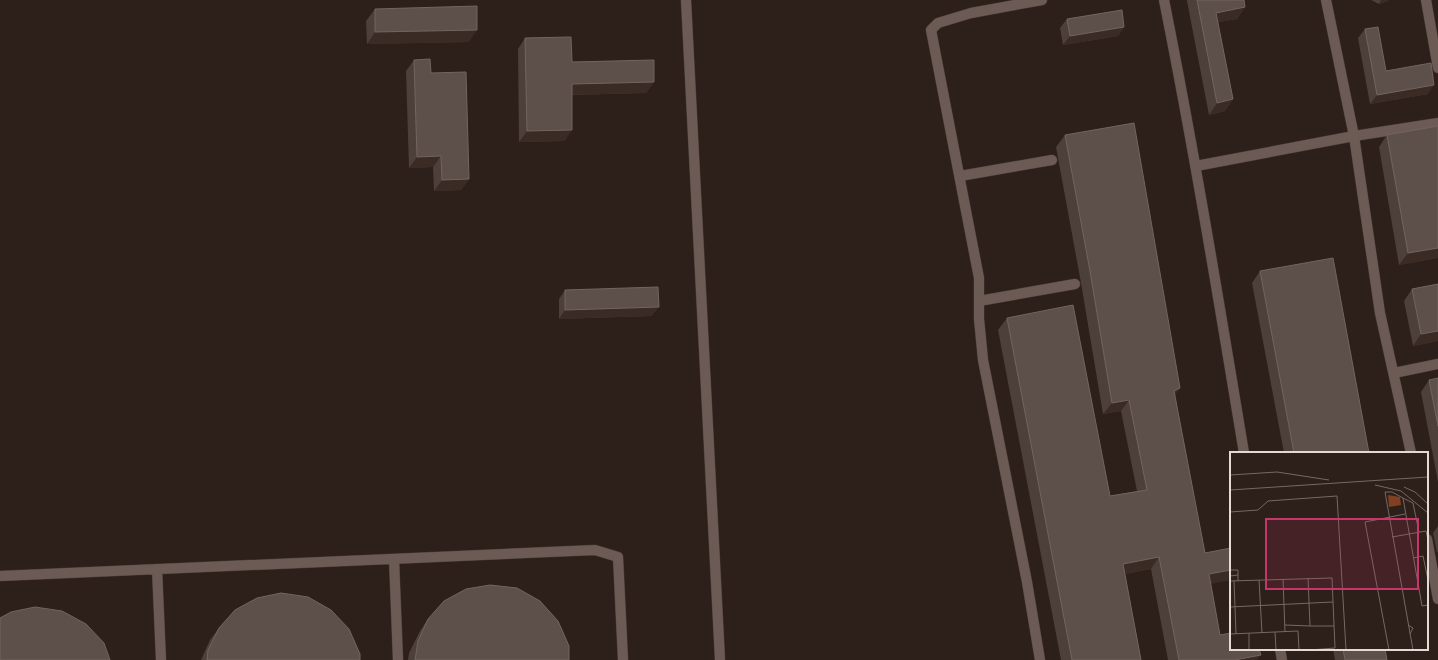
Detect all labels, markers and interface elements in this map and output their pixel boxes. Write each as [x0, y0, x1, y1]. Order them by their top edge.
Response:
inset map [1230, 452, 1428, 650]

